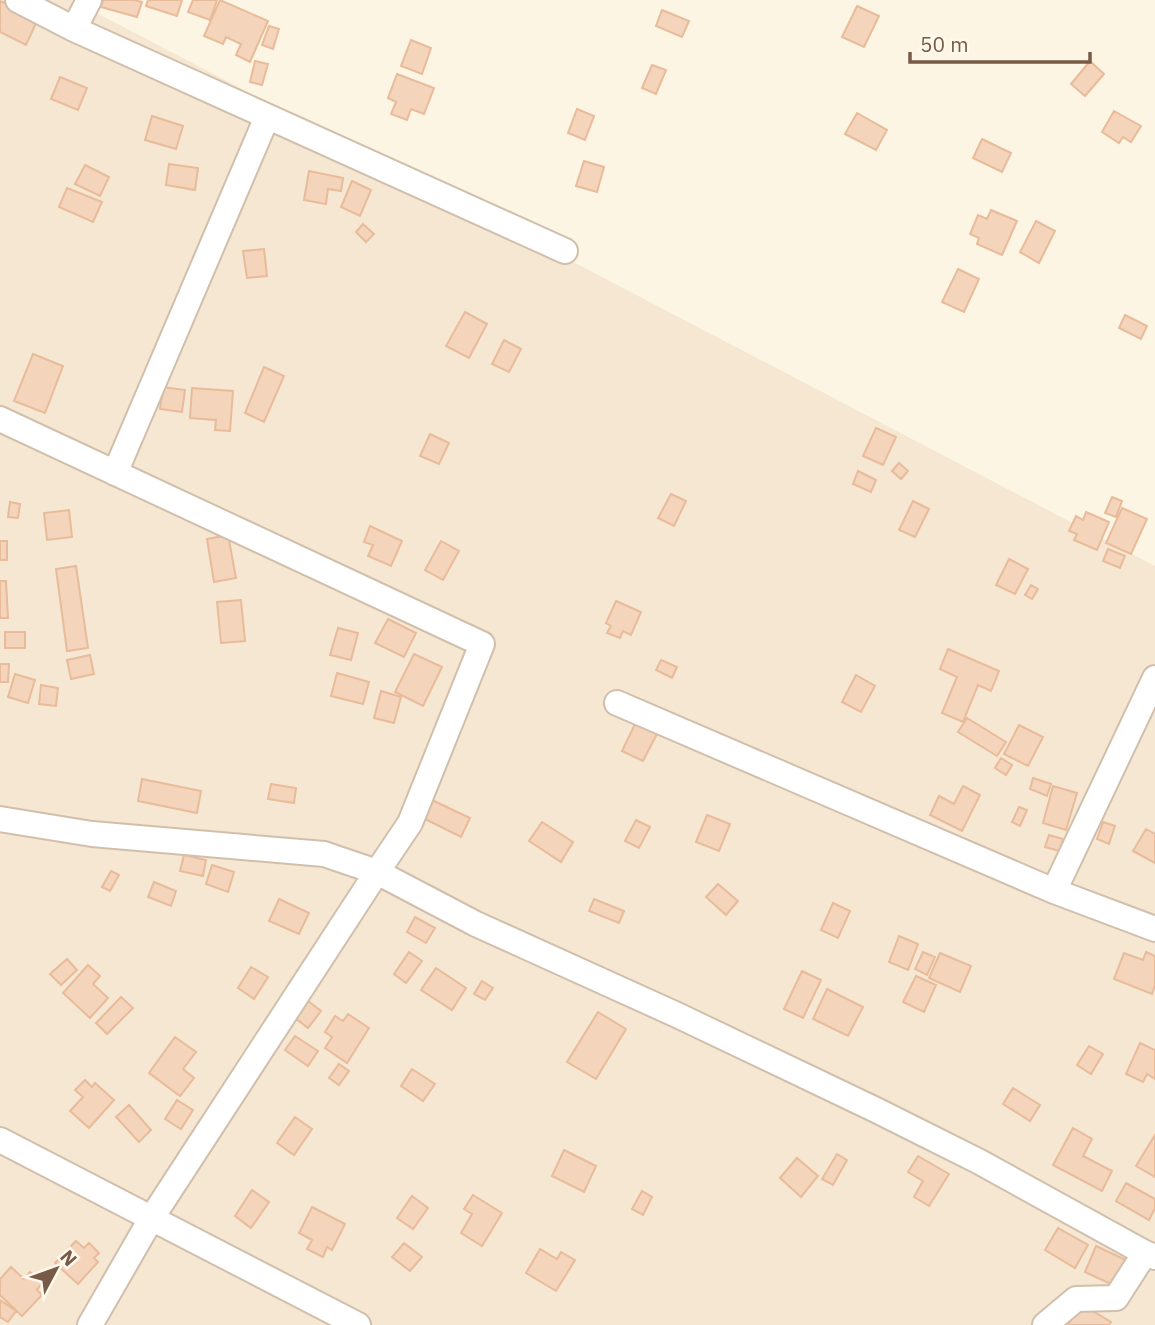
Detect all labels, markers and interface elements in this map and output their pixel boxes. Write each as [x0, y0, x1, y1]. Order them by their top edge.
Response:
scale bar [910, 21, 1090, 65]
text: 50 m [920, 30, 969, 58]
north arrow [21, 1234, 91, 1304]
text: N [55, 1245, 82, 1271]

